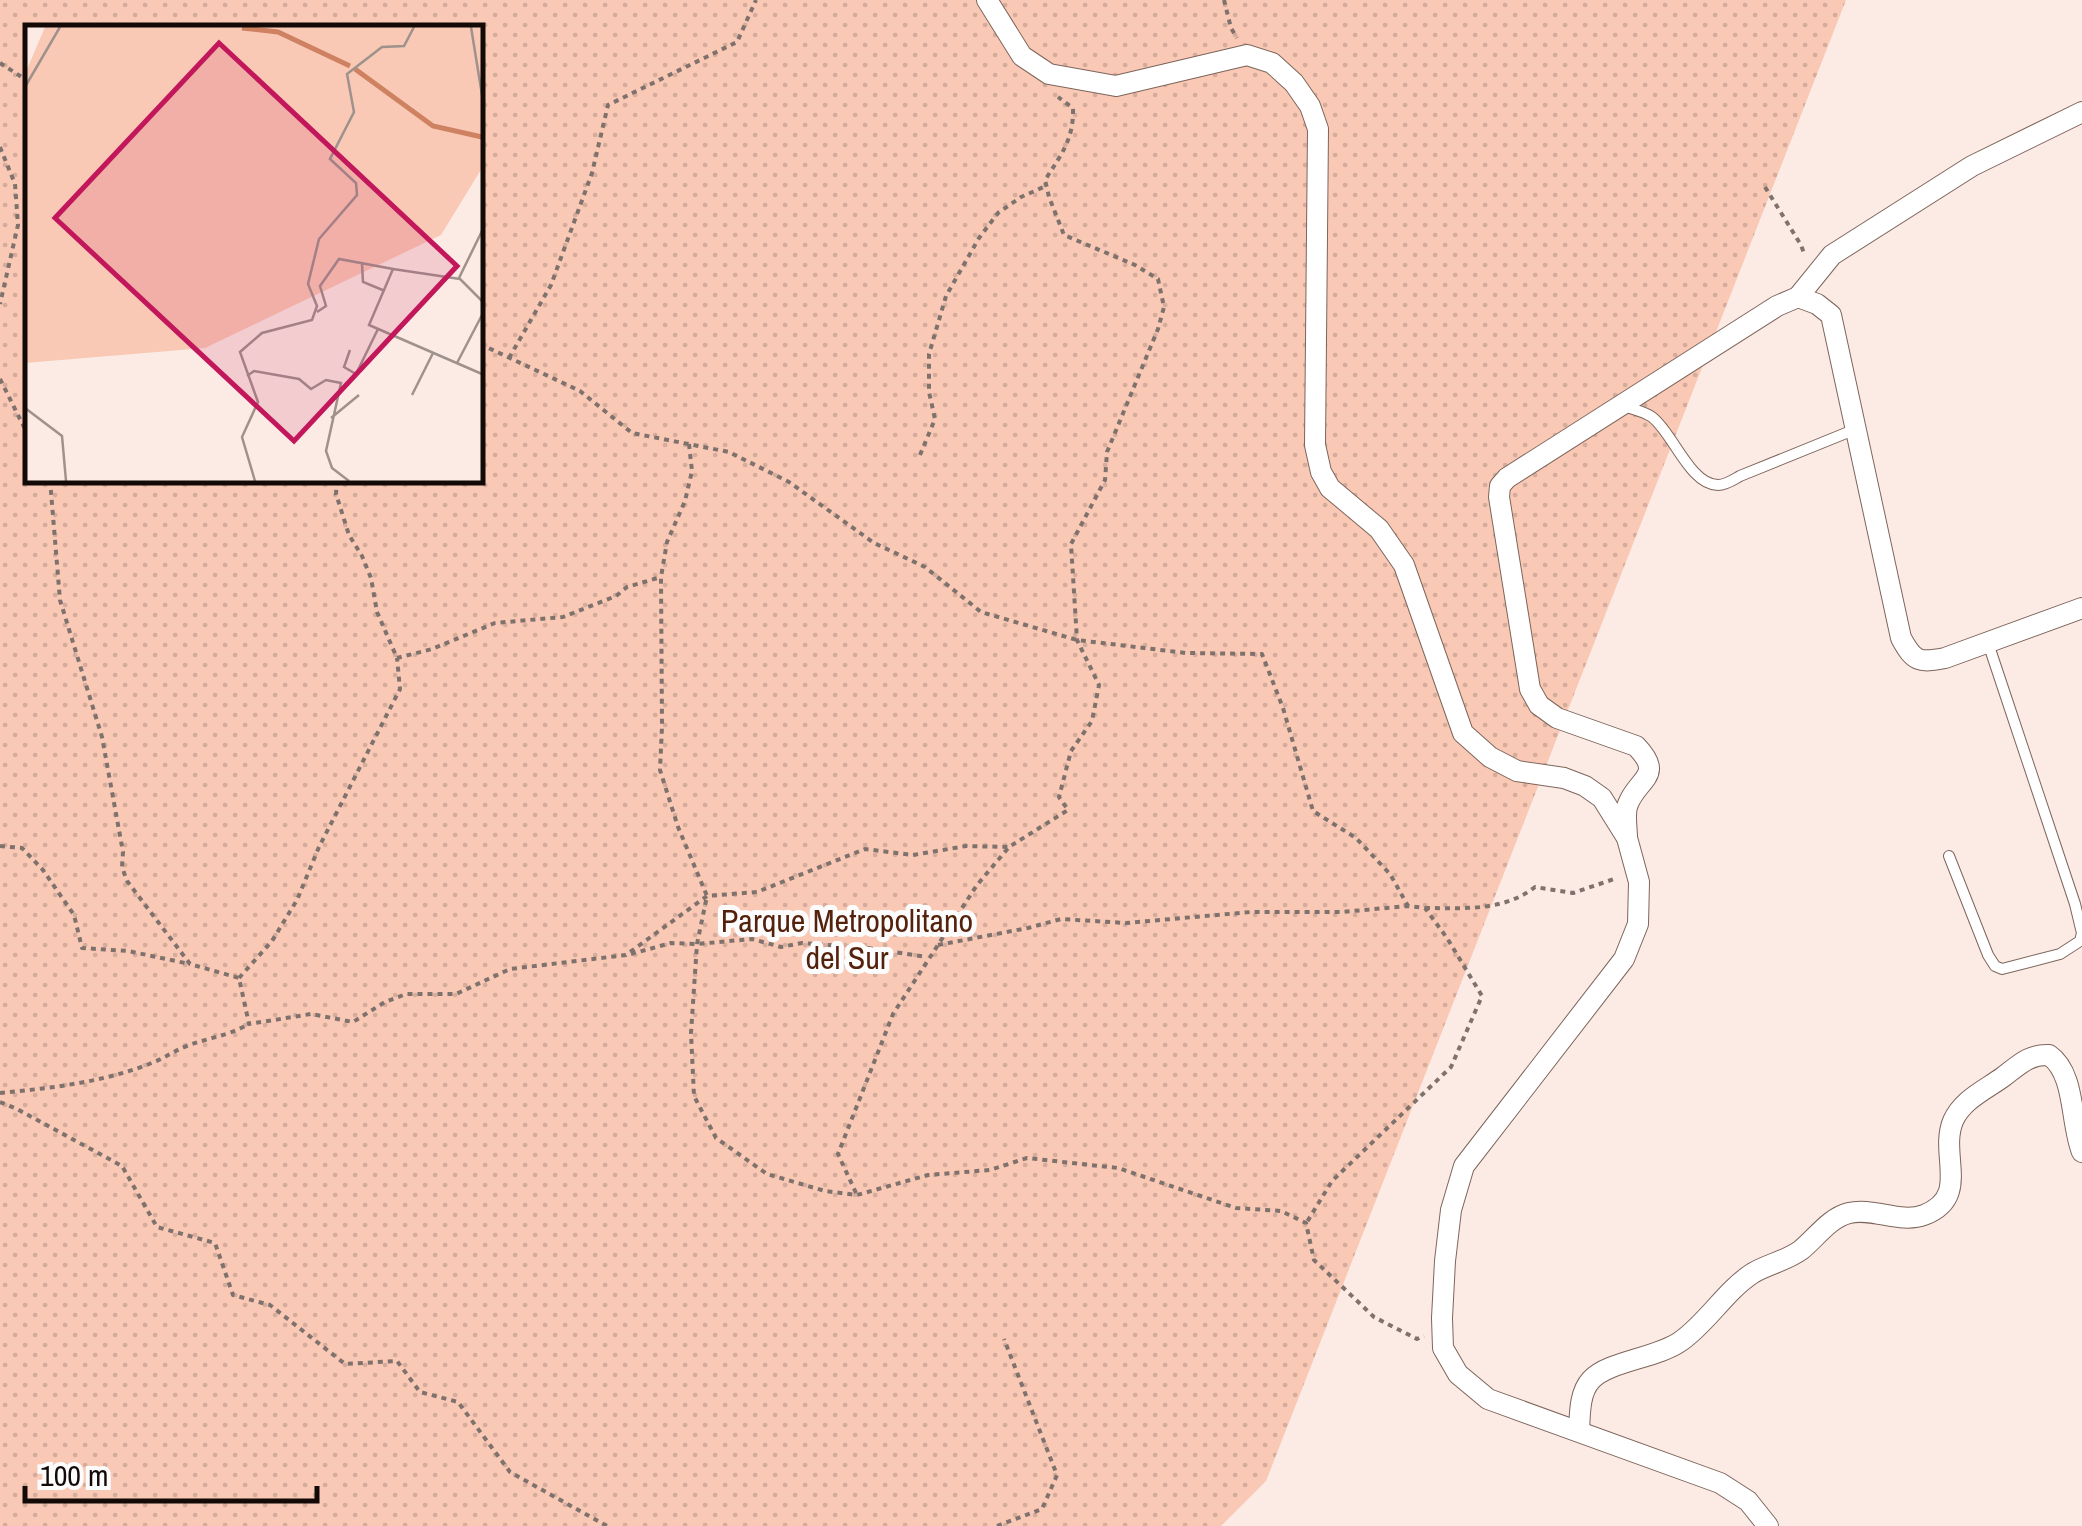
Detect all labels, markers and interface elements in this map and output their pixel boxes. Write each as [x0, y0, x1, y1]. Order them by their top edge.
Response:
inset map [25, 25, 482, 482]
park label: Parque Metropolitano del Sur [721, 899, 973, 979]
scale bar [25, 1441, 318, 1503]
text: 100 m [40, 1455, 108, 1495]

